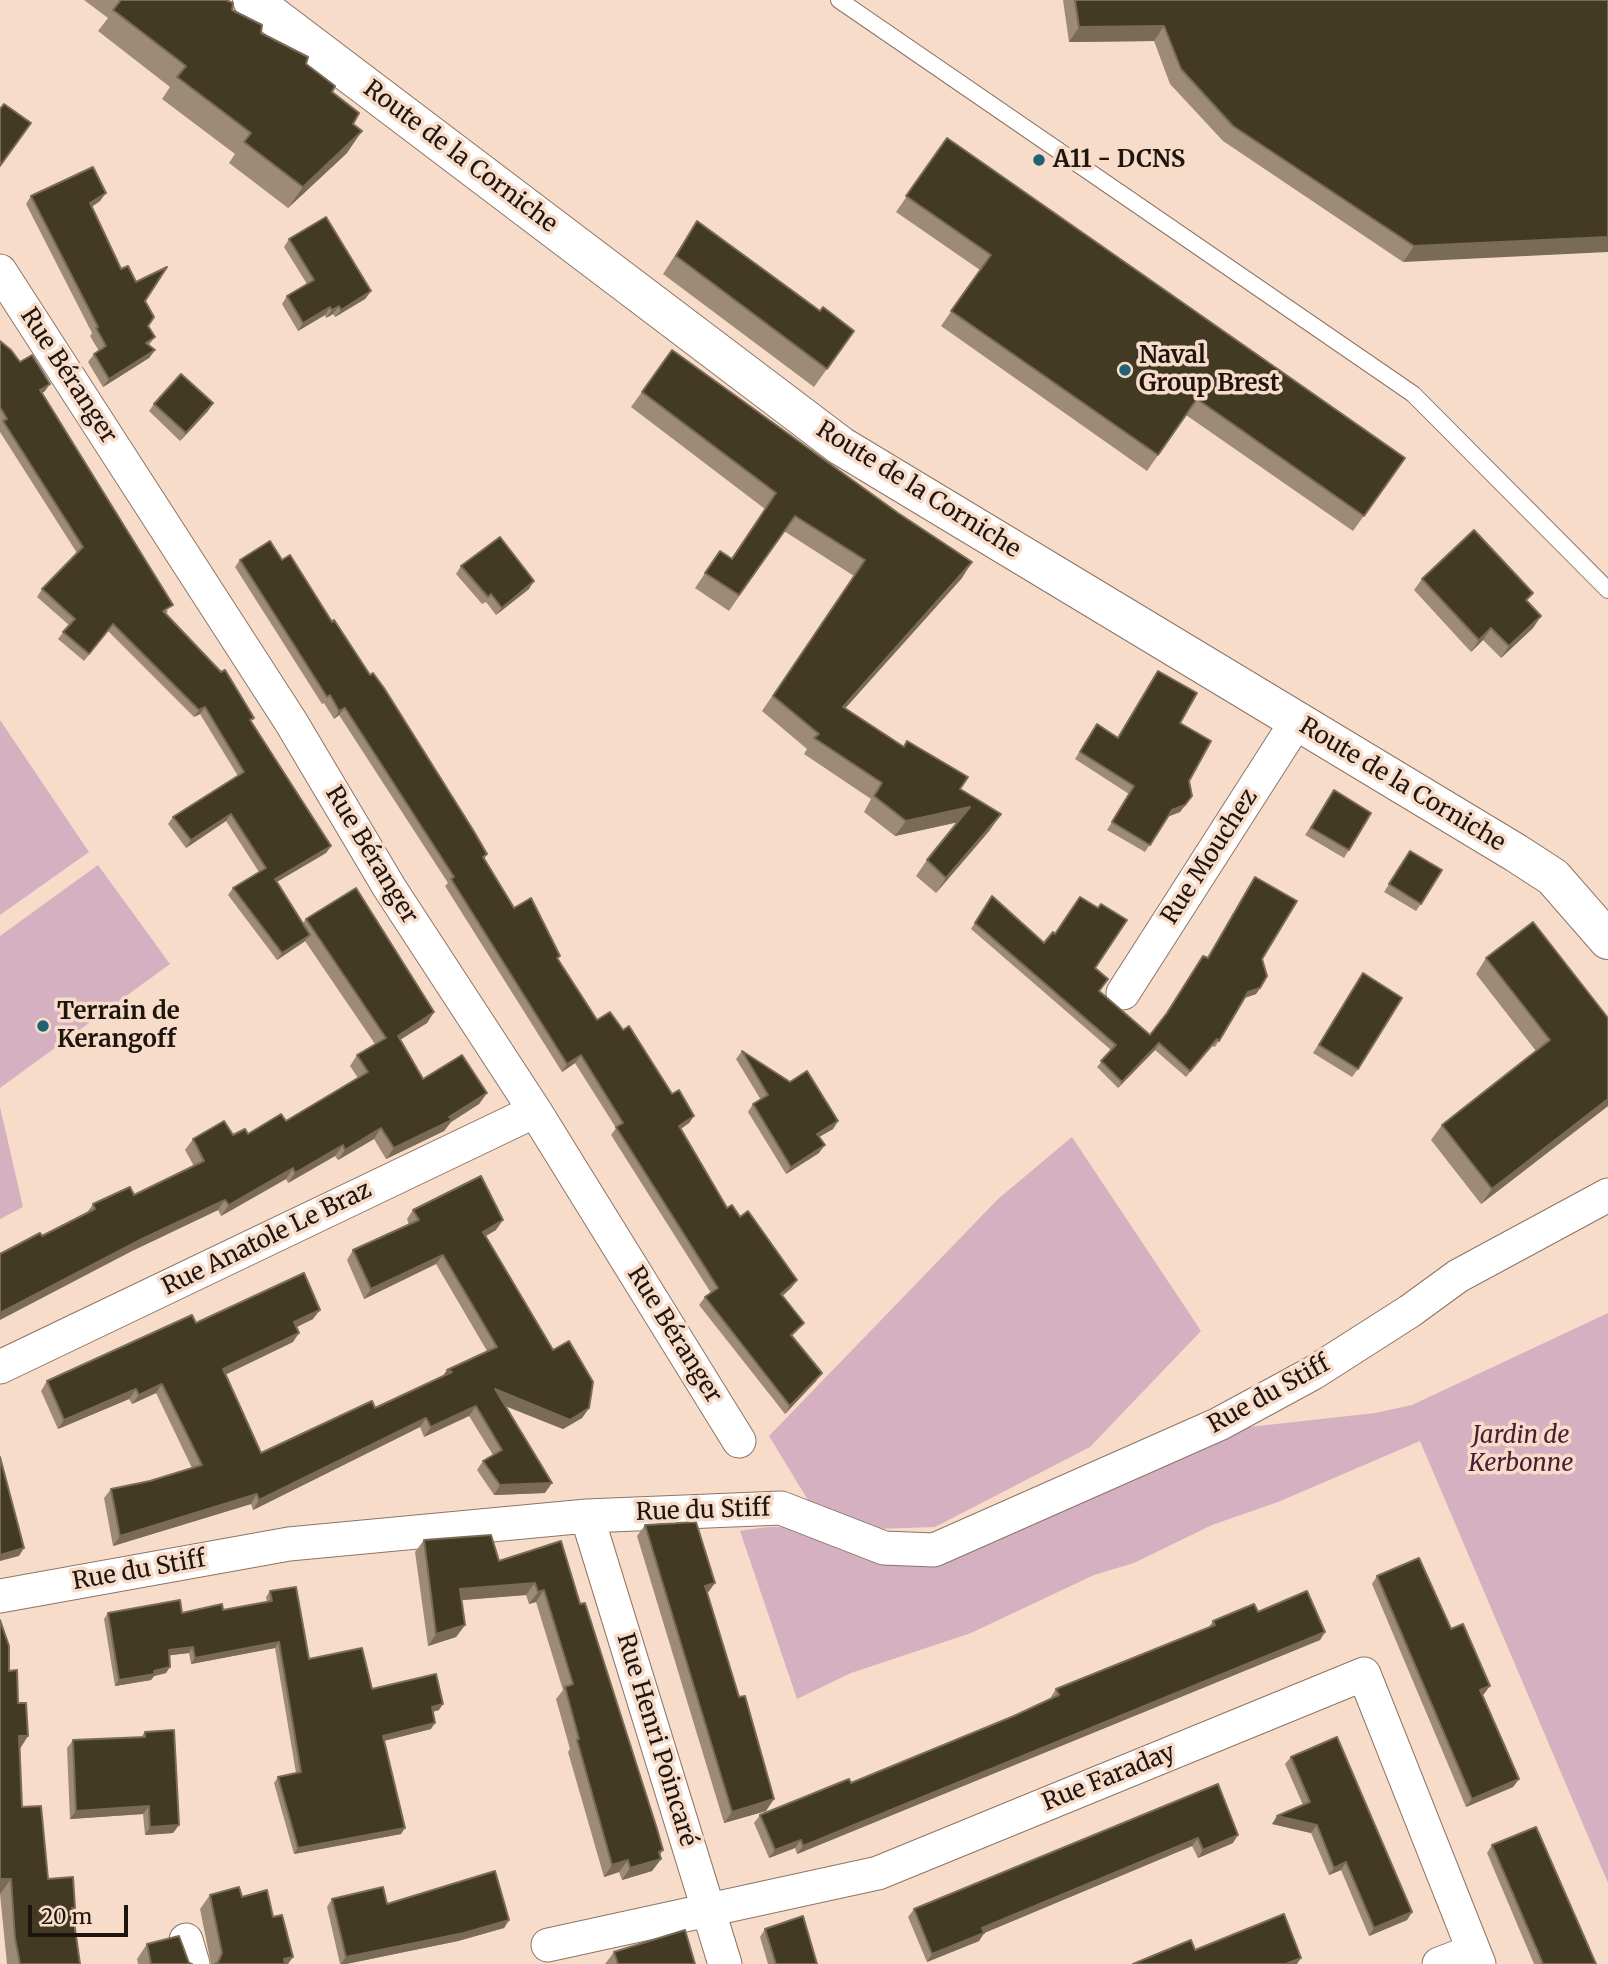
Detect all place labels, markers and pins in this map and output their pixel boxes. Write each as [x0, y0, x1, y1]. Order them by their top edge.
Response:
place label: A11 - DCNS [1053, 146, 1185, 174]
marker: A11 - DCNS [1031, 152, 1047, 168]
place label: Naval Group Brest [1139, 342, 1280, 398]
marker: Naval Group Brest [1117, 362, 1133, 378]
place label: Terrain de Kerangoff [57, 998, 180, 1054]
marker: Terrain de Kerangoff [35, 1018, 51, 1034]

